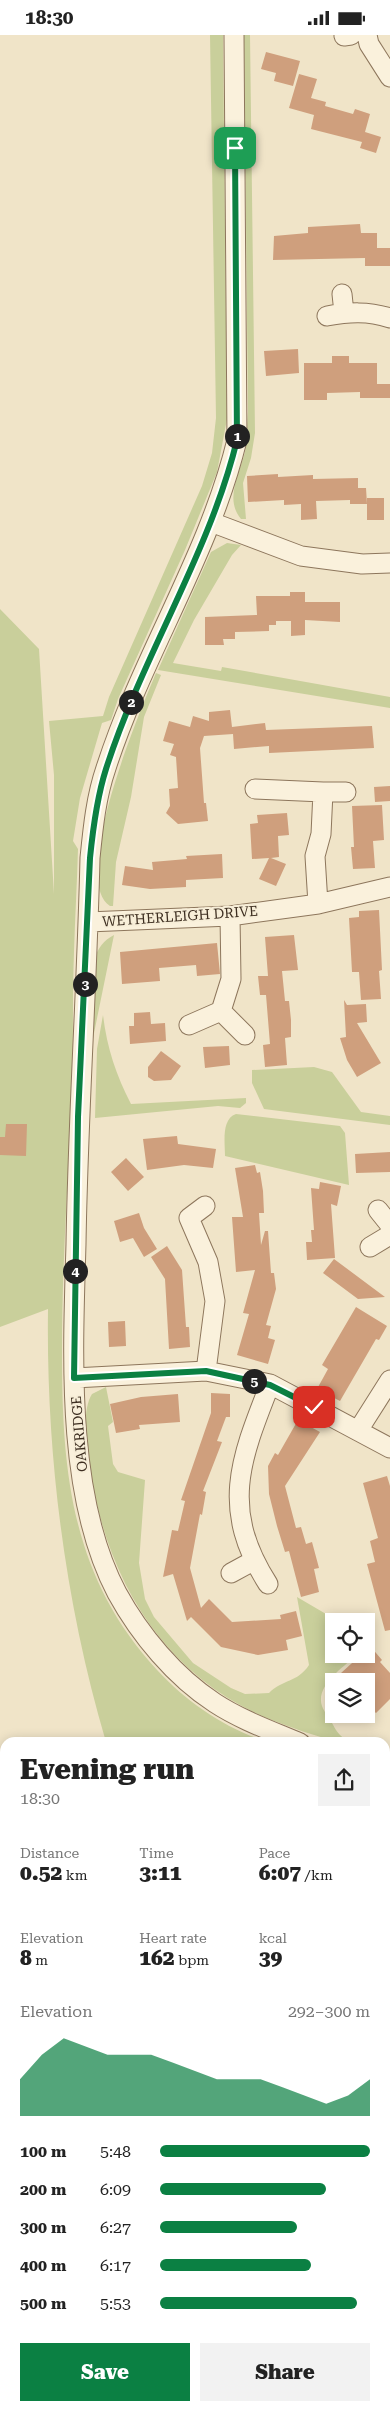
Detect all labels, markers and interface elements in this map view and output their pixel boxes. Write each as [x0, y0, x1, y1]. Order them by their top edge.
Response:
text: 18:30 [25, 6, 74, 29]
pin [214, 127, 256, 169]
icon: arrive [221, 134, 249, 162]
pin: 1 [224, 423, 250, 449]
text: 1 [234, 428, 241, 444]
pin: 2 [118, 689, 144, 715]
text: 2 [128, 694, 135, 710]
street label: WETHERLEIGH DRIVE [102, 903, 259, 929]
pin: 3 [72, 971, 98, 997]
text: 3 [82, 976, 89, 992]
pin: 4 [62, 1259, 88, 1283]
text: 4 [72, 1263, 79, 1279]
pin: 5 [242, 1369, 266, 1393]
text: 5 [251, 1373, 258, 1389]
pin [293, 1386, 335, 1428]
icon: check [300, 1393, 328, 1421]
street label: OAKRIDGE [68, 1395, 90, 1473]
map controls [325, 1613, 375, 1723]
button: locate [325, 1613, 375, 1663]
button: layers [325, 1673, 375, 1723]
text: Evening run [20, 1753, 194, 1786]
button: share [318, 1754, 370, 1806]
text: 18:30 [20, 1789, 60, 1808]
text: Distance [20, 1845, 79, 1861]
text: Time [139, 1845, 174, 1861]
text: Pace [259, 1845, 290, 1861]
text: 0.52 [20, 1861, 62, 1885]
text: 3:11 [139, 1861, 182, 1885]
text: 6:07 [259, 1861, 301, 1885]
text: km [62, 1867, 87, 1883]
text: /km [301, 1867, 333, 1883]
text: Elevation [20, 1930, 83, 1946]
text: Heart rate [139, 1930, 207, 1946]
text: kcal [259, 1930, 287, 1946]
text: 8 [20, 1946, 32, 1970]
text: 162 [139, 1946, 175, 1970]
text: 39 [259, 1946, 282, 1970]
text: m [32, 1952, 48, 1968]
text: bpm [175, 1952, 209, 1968]
text: Elevation [20, 2002, 93, 2021]
text: 292–300 m [288, 2002, 370, 2021]
text: 100 m [20, 2142, 66, 2161]
text: 5:48 [100, 2142, 131, 2161]
text: 200 m [20, 2180, 66, 2199]
text: 6:09 [100, 2180, 131, 2199]
text: 300 m [20, 2218, 66, 2237]
text: 6:27 [100, 2218, 131, 2237]
text: 400 m [20, 2256, 66, 2275]
text: 6:17 [100, 2256, 131, 2275]
text: 500 m [20, 2294, 66, 2313]
text: 5:53 [100, 2294, 131, 2313]
button: Save [20, 2343, 190, 2401]
button: Share [200, 2343, 370, 2401]

